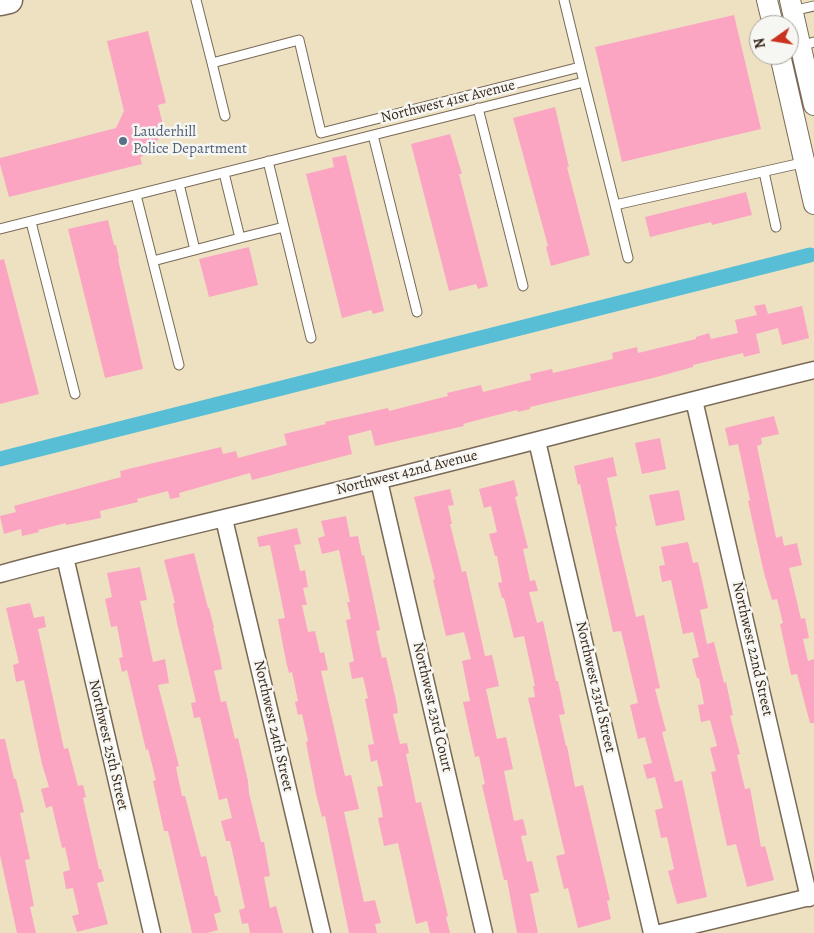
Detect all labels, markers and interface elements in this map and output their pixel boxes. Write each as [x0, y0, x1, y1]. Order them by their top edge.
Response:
north arrow [749, 15, 799, 65]
text: N [749, 36, 770, 50]
street label: Northwest 41st Avenue [379, 77, 517, 127]
place label: Lauderhill Police Department [133, 123, 247, 158]
marker: Lauderhill Police Department [117, 135, 129, 147]
street label: Northwest 42nd Avenue [334, 447, 480, 499]
street label: Northwest 22nd Street [728, 580, 776, 718]
street label: Northwest 23rd Street [571, 620, 619, 754]
street label: Northwest 23rd Court [408, 640, 456, 774]
street label: Northwest 24th Street [249, 659, 297, 793]
street label: Northwest 25th Street [84, 678, 132, 812]

